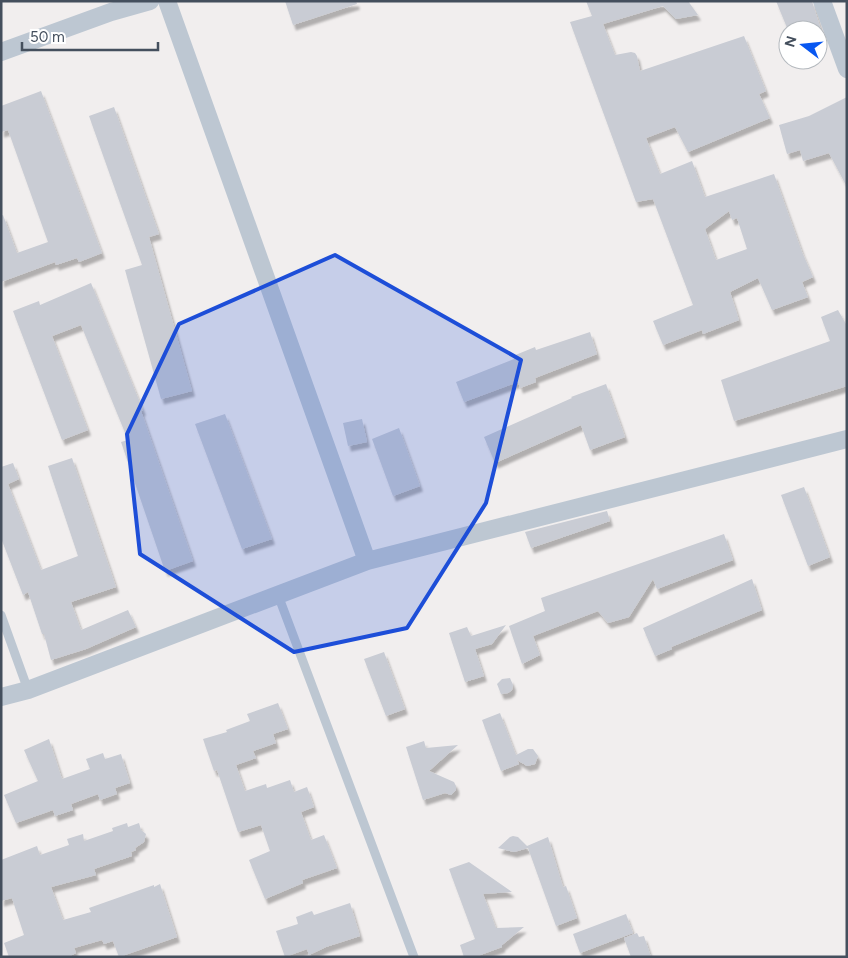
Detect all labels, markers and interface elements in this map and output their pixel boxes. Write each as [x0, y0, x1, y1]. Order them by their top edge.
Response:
scale bar [22, 20, 159, 52]
north arrow [778, 20, 828, 70]
text: 50 m [30, 28, 65, 46]
text: N [781, 34, 801, 49]

